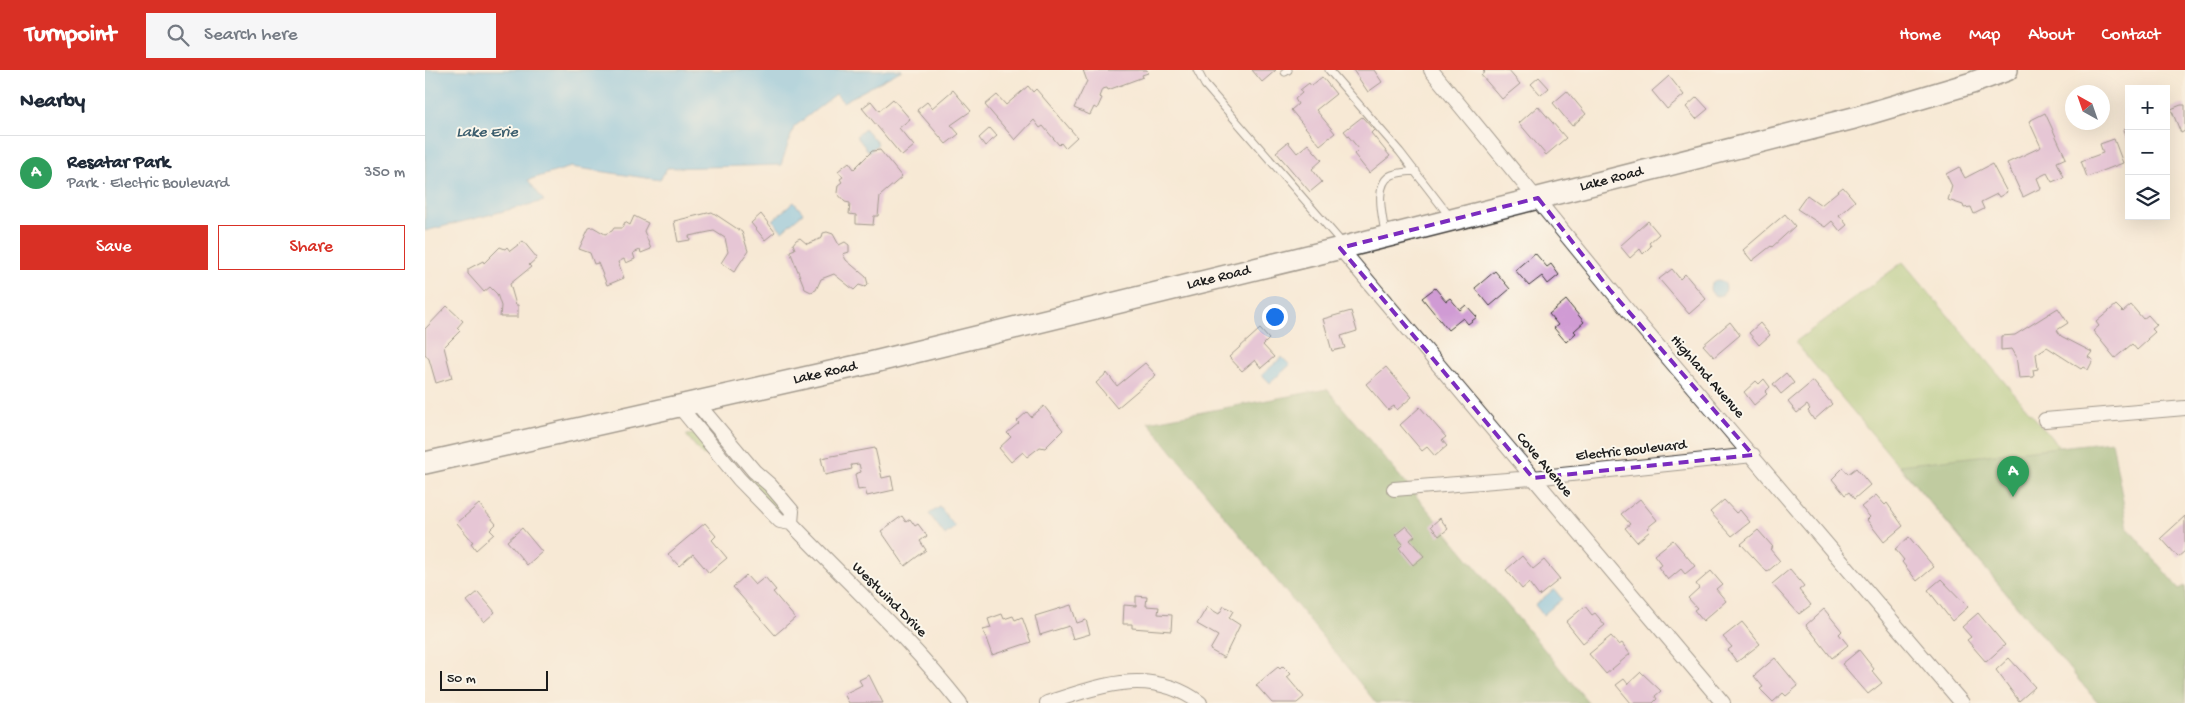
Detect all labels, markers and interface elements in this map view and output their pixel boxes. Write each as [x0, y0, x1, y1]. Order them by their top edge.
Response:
search box [146, 13, 496, 58]
text: Turnpoint [25, 21, 116, 50]
icon: search [164, 21, 192, 49]
text: Search here [204, 24, 298, 47]
text: Home [1899, 25, 1941, 46]
text: Map [1969, 25, 2000, 46]
text: About [2028, 25, 2074, 46]
text: Contact [2102, 25, 2160, 46]
north arrow [2065, 85, 2110, 130]
map controls [2125, 85, 2170, 220]
button: + [2125, 85, 2170, 130]
text: Nearby [20, 90, 85, 115]
water label: Lake Erie [456, 124, 518, 143]
button: − [2125, 130, 2170, 175]
text: Resatar Park [67, 152, 170, 175]
street label: Lake Road [1578, 162, 1646, 196]
text: A [31, 164, 41, 183]
text: 350 m [364, 164, 405, 183]
text: Park · Electric Boulevard [67, 175, 229, 194]
button: layers [2125, 175, 2170, 220]
button: Save [20, 225, 208, 270]
button: Share [218, 225, 405, 270]
street label: Lake Road [1185, 261, 1253, 294]
your location [1262, 304, 1288, 330]
street label: Highland Avenue [1666, 332, 1748, 423]
street label: Lake Road [792, 357, 860, 389]
street label: Cove Avenue [1512, 429, 1576, 501]
street label: Electric Boulevard [1575, 436, 1689, 466]
pin: A [1997, 456, 2029, 497]
street label: Westwind Drive [848, 559, 931, 642]
scale bar [440, 668, 547, 691]
text: 50 m [447, 671, 476, 688]

